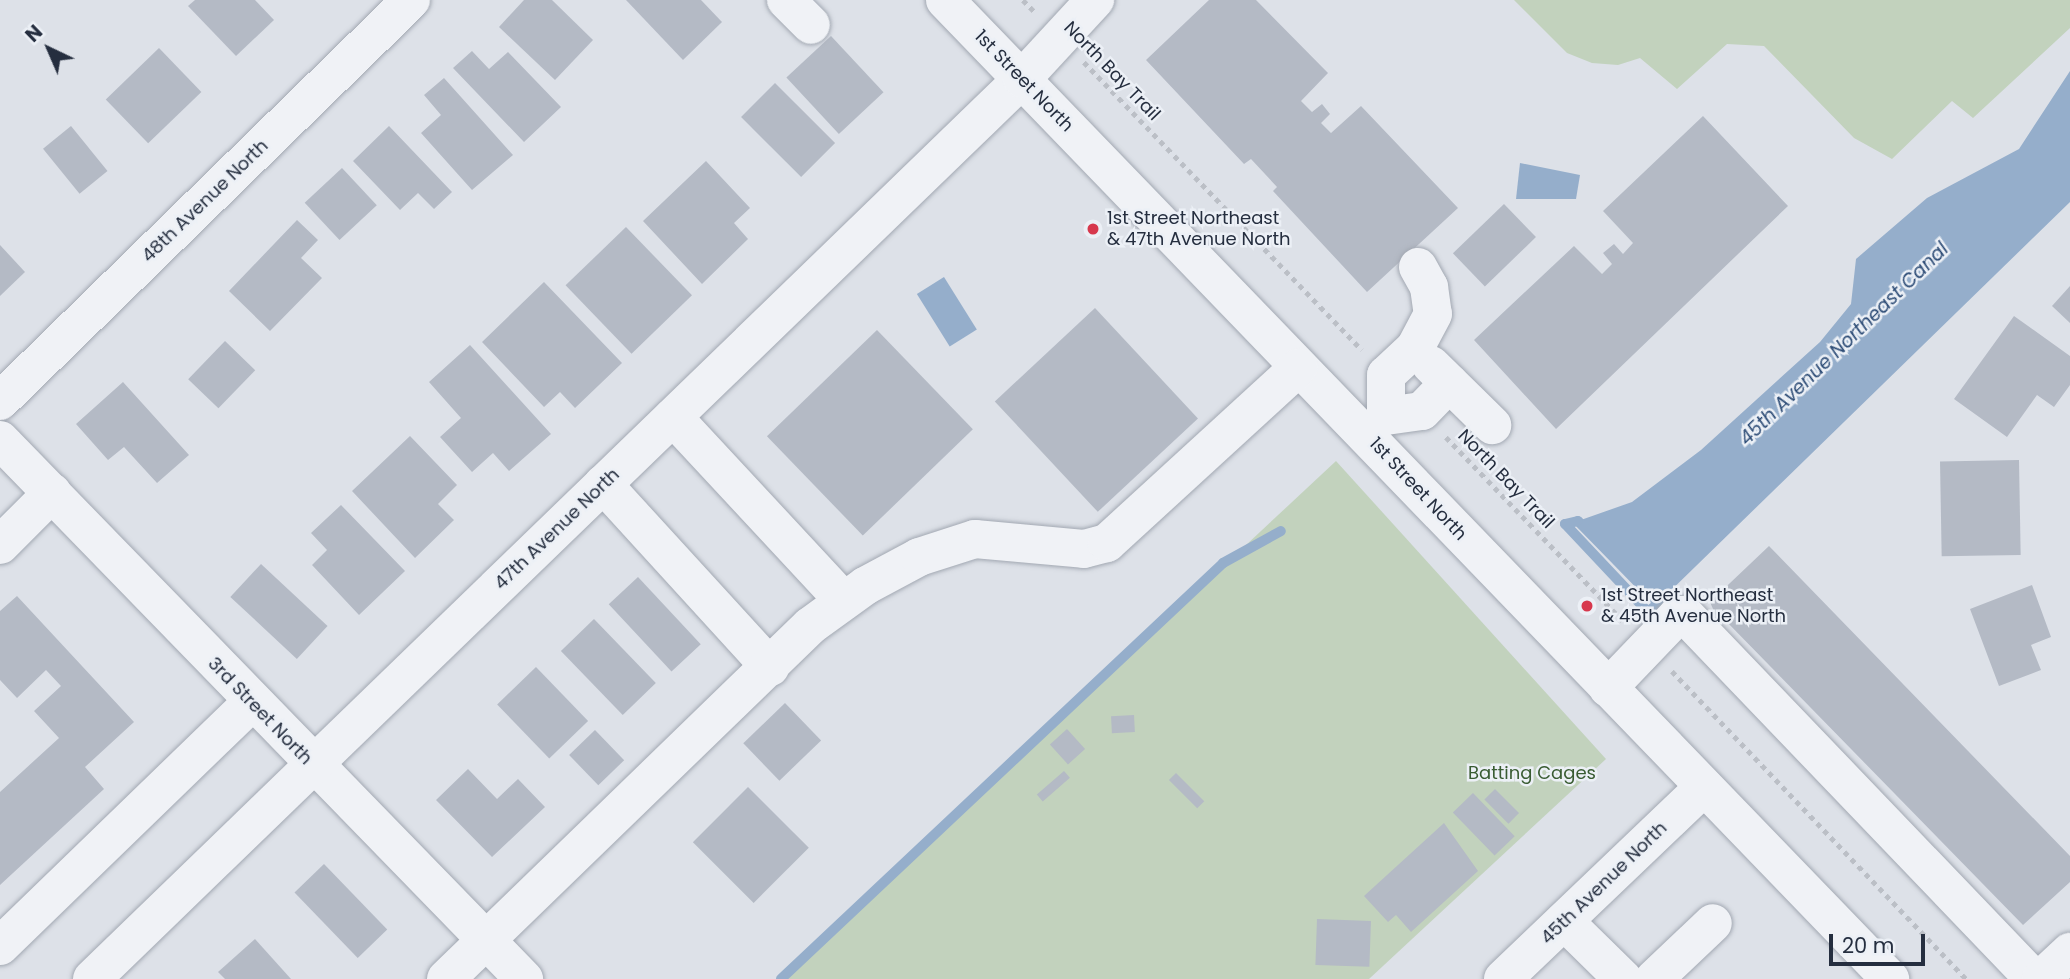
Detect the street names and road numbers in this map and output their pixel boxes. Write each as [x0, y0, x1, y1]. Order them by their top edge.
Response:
street label: North Bay Trail [1059, 17, 1165, 125]
street label: 1st Street North [970, 26, 1078, 136]
street label: 48th Avenue North [137, 135, 273, 267]
street label: North Bay Trail [1453, 425, 1559, 533]
street label: 1st Street North [1365, 433, 1471, 545]
street label: 47th Avenue North [490, 464, 624, 594]
street label: 3rd Street North [203, 653, 317, 769]
street label: 45th Avenue North [1536, 817, 1672, 949]

